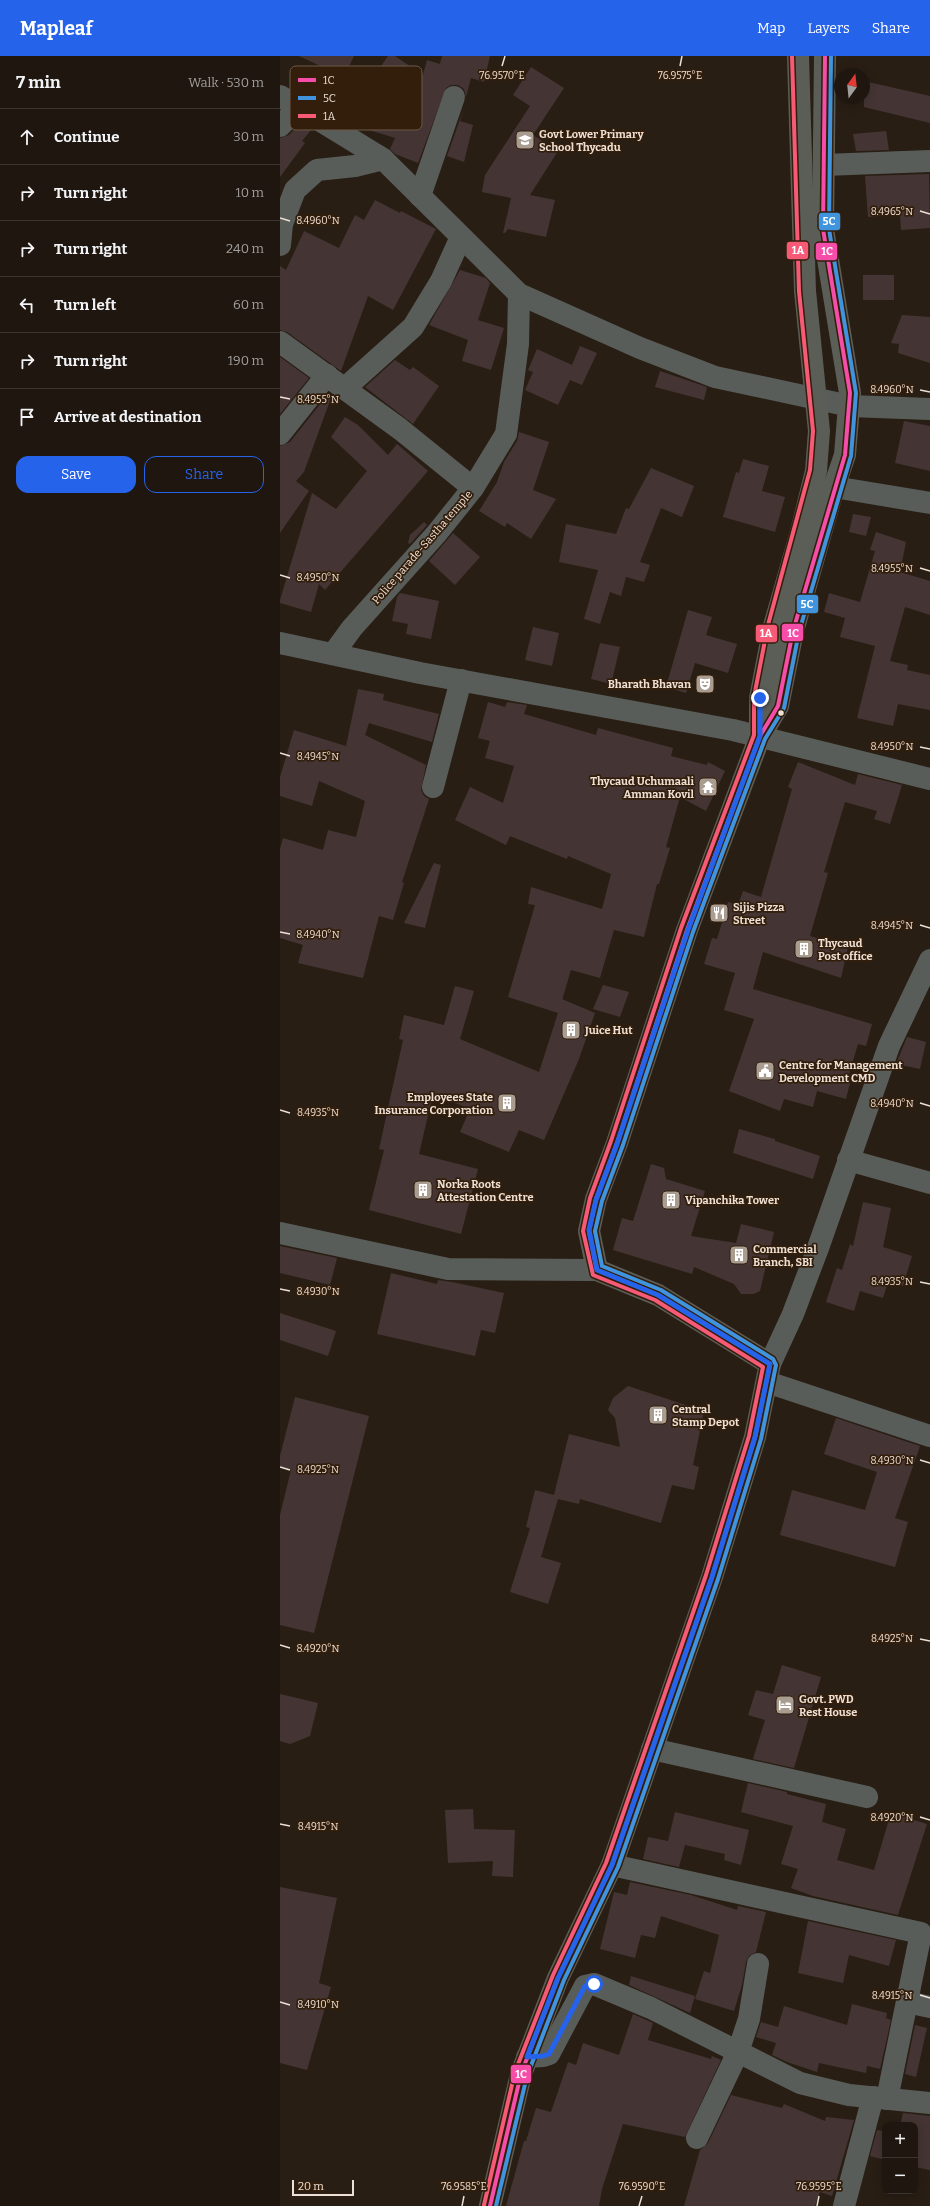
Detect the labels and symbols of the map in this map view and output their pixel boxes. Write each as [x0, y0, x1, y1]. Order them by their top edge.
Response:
legend [290, 66, 422, 130]
north arrow [834, 68, 870, 104]
text: 76.9570°E [479, 70, 525, 82]
text: 76.9575°E [658, 70, 702, 82]
text: 1C [323, 74, 335, 87]
text: 5C [323, 92, 336, 105]
text: 1A [323, 110, 335, 123]
place label: Govt Lower Primary School Thycadu [539, 128, 644, 154]
school or university icon: Govt Lower Primary School Thycadu [514, 129, 536, 151]
text: 8.4965°N [871, 206, 913, 218]
line badge: 5C [818, 212, 841, 231]
text: 8.4960°N [296, 215, 340, 227]
text: 5C [823, 215, 836, 228]
line badge: 1A [786, 241, 809, 260]
line badge: 1C [815, 242, 838, 261]
text: 1A [792, 244, 804, 257]
text: 1C [821, 245, 833, 258]
text: 8.4960°N [870, 384, 914, 396]
text: 8.4955°N [297, 394, 339, 406]
street label: Police parade-Sastha temple [370, 488, 475, 607]
text: 8.4955°N [871, 563, 913, 575]
text: 8.4950°N [296, 572, 340, 584]
line badge: 5C [796, 594, 819, 614]
text: 5C [801, 598, 814, 611]
line badge: 1C [781, 623, 804, 642]
line badge: 1A [755, 624, 778, 643]
text: 1A [760, 627, 772, 640]
text: 1C [787, 627, 799, 640]
theatre icon: Bharath Bhavan [694, 673, 716, 695]
place label: Bharath Bhavan [608, 678, 691, 691]
route end [751, 689, 769, 707]
unlabelled marker [776, 708, 786, 718]
text: 8.4950°N [870, 741, 914, 753]
text: 8.4945°N [297, 751, 339, 763]
place label: Thycaud Uchumaali Amman Kovil [590, 775, 695, 801]
temple icon: Thycaud Uchumaali Amman Kovil [697, 776, 719, 798]
place label: Sijis Pizza Street [733, 901, 785, 927]
restaurant icon: Sijis Pizza Street [708, 902, 730, 924]
text: 8.4945°N [871, 920, 913, 932]
text: 8.4940°N [296, 929, 340, 941]
place label: Thycaud Post office [818, 937, 872, 963]
building icon: Thycaud Post office [793, 938, 815, 960]
building icon: Juice Hut [560, 1019, 582, 1041]
place label: Juice Hut [584, 1024, 633, 1037]
place label: Centre for Management Development CMD [779, 1059, 903, 1085]
public building icon: Centre for Management Development CMD [754, 1060, 776, 1082]
place label: Employees State Insurance Corporation [374, 1091, 493, 1117]
building icon: Employees State Insurance Corporation [496, 1092, 518, 1114]
text: 8.4940°N [870, 1098, 914, 1110]
text: 8.4935°N [297, 1107, 339, 1119]
place label: Norka Roots Attestation Centre [437, 1178, 533, 1204]
building icon: Norka Roots Attestation Centre [412, 1179, 434, 1201]
building icon: Vipanchika Tower [660, 1189, 682, 1211]
place label: Vipanchika Tower [685, 1194, 780, 1207]
place label: Commercial Branch, SBI [753, 1243, 817, 1269]
building icon: Commercial Branch, SBI [728, 1244, 750, 1266]
text: 8.4935°N [871, 1276, 913, 1288]
text: 8.4930°N [296, 1286, 340, 1298]
place label: Central Stamp Depot [672, 1403, 740, 1429]
building icon: Central Stamp Depot [647, 1404, 669, 1426]
text: 8.4930°N [870, 1455, 914, 1467]
text: 8.4925°N [297, 1464, 339, 1476]
text: 8.4925°N [871, 1633, 913, 1645]
text: 8.4920°N [296, 1643, 340, 1655]
place label: Govt. PWD Rest House [799, 1693, 857, 1719]
hotel icon: Govt. PWD Rest House [774, 1694, 796, 1716]
text: 8.4920°N [870, 1812, 914, 1824]
text: 8.4915°N [298, 1821, 338, 1833]
route start [585, 1975, 603, 1993]
text: 8.4915°N [872, 1990, 912, 2002]
text: 8.4910°N [297, 1999, 339, 2011]
line badge: 1C [510, 2064, 532, 2084]
text: 1C [515, 2068, 527, 2081]
scale bar [292, 2178, 354, 2197]
text: 76.9585°E [441, 2181, 487, 2193]
text: 76.9590°E [619, 2181, 665, 2193]
text: 76.9595°E [796, 2181, 842, 2193]

